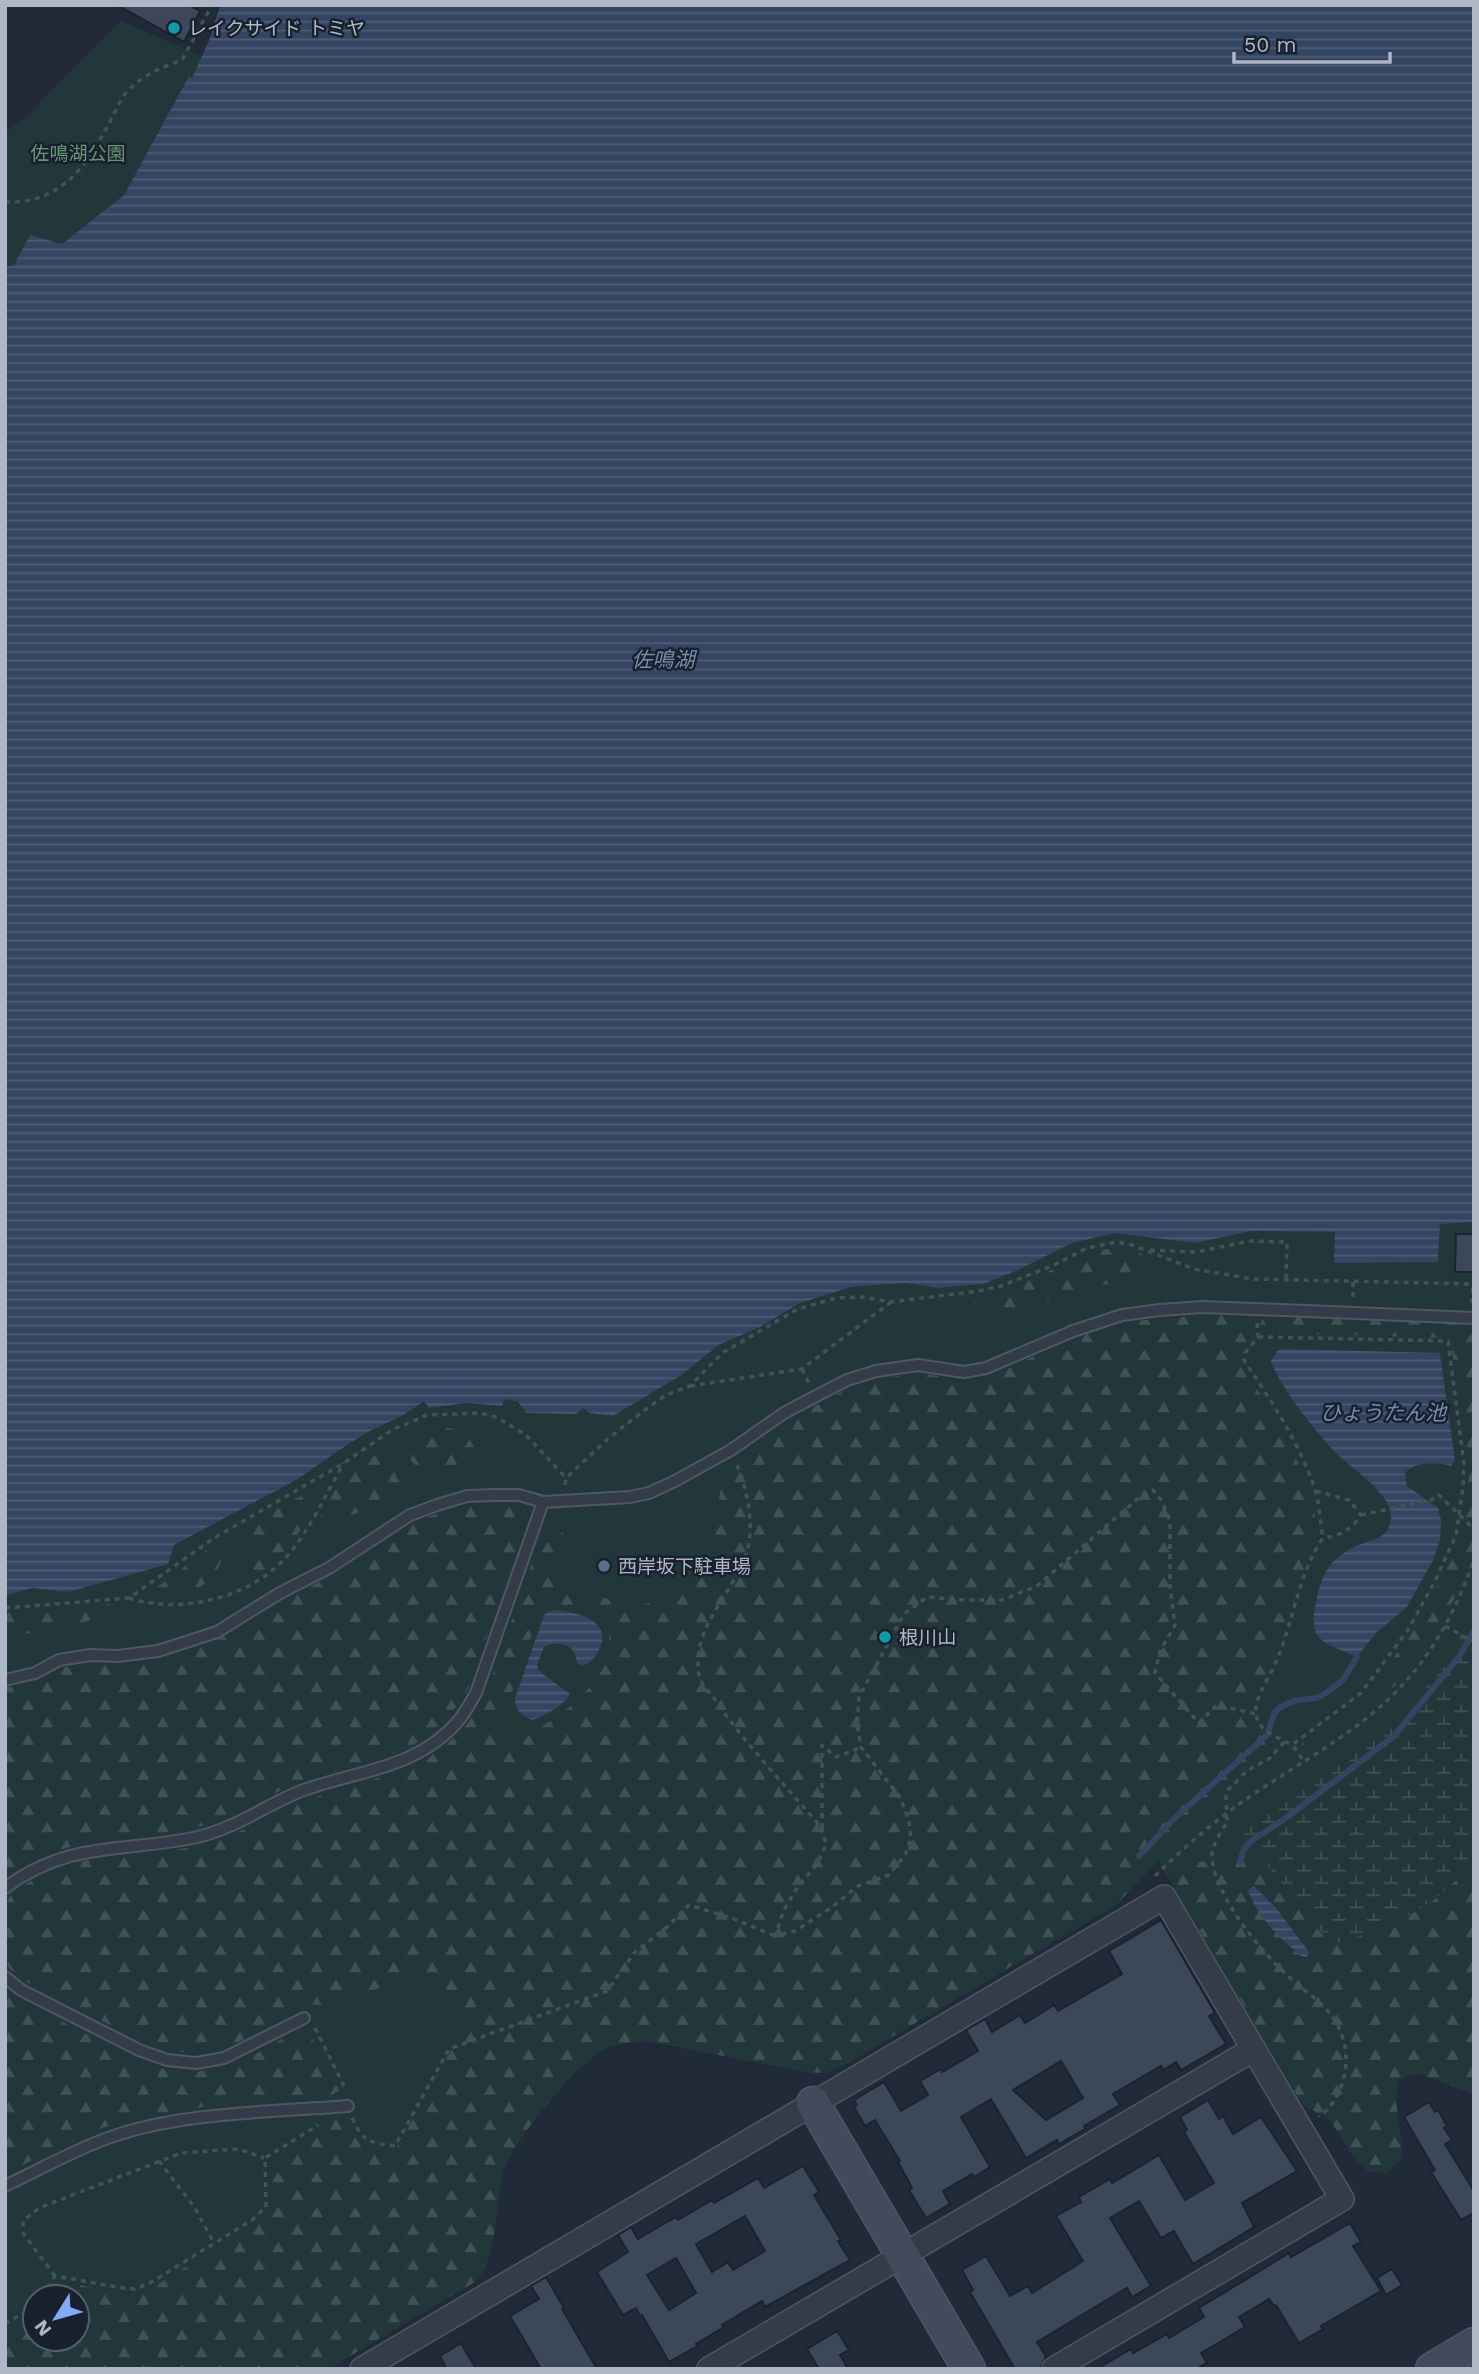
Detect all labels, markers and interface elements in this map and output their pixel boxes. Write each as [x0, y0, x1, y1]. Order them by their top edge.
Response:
place label: レイクサイド トミヤ [188, 17, 365, 40]
marker: レイクサイド トミヤ [166, 20, 182, 36]
scale bar [1234, 21, 1390, 65]
text: 50 m [1244, 32, 1296, 57]
park label: 佐鳴湖公園 [30, 142, 126, 165]
water label: 佐鳴湖 [632, 647, 697, 672]
water label: ひょうたん池 [1320, 1400, 1448, 1425]
place label: 西岸坂下駐車場 [618, 1555, 751, 1578]
marker: 西岸坂下駐車場 [596, 1558, 612, 1574]
place label: 根川山 [899, 1626, 956, 1649]
marker: 根川山 [877, 1629, 893, 1645]
north arrow [21, 2283, 91, 2353]
text: N [29, 2315, 56, 2340]

